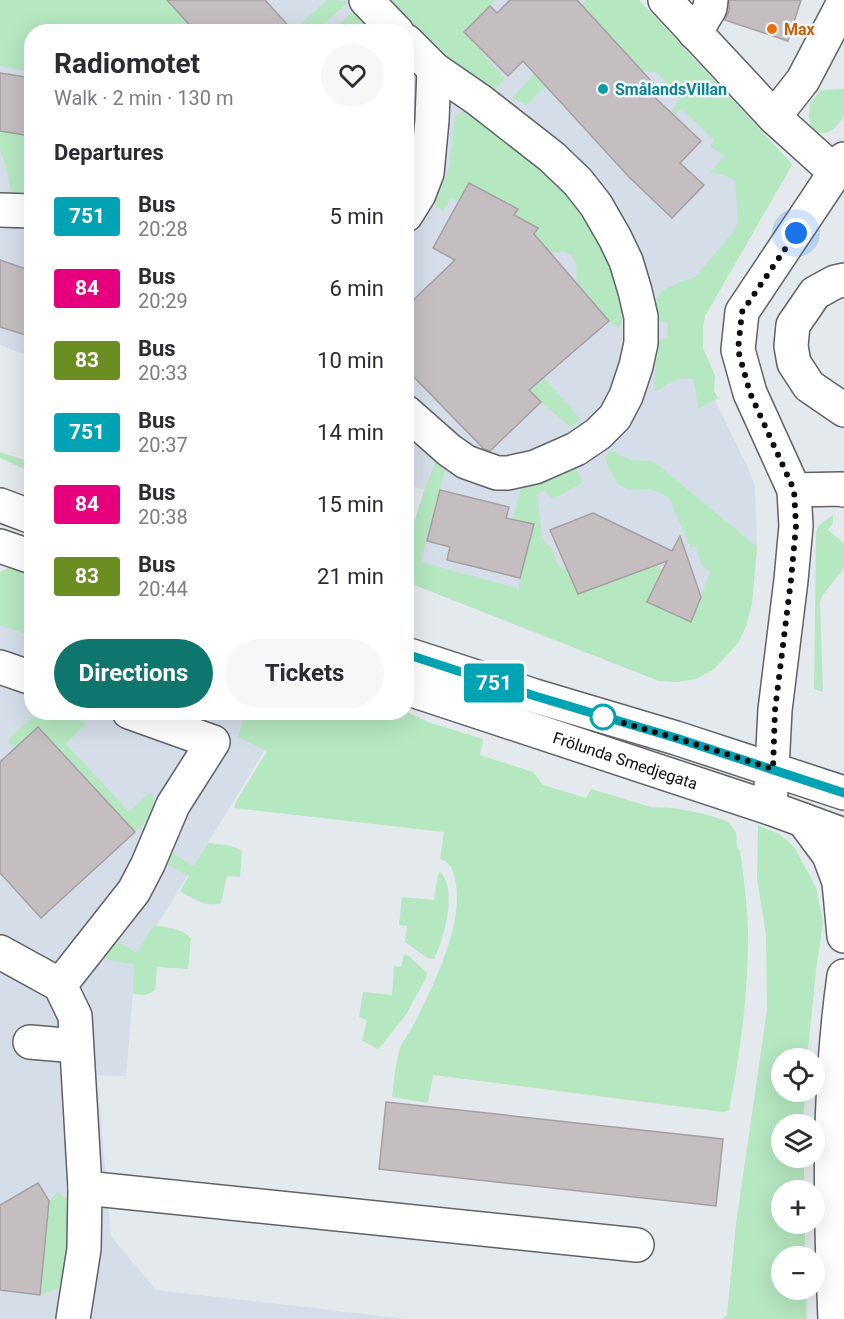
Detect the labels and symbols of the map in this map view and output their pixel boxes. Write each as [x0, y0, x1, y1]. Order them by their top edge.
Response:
place label: Max [784, 20, 816, 39]
marker: Max [765, 22, 779, 36]
place label: SmålandsVillan [615, 80, 727, 99]
marker: SmålandsVillan [596, 82, 610, 96]
your location [781, 218, 811, 248]
line badge: 751 [460, 664, 528, 702]
unlabelled marker [590, 704, 616, 730]
street label: Frölunda Smedjegata [551, 728, 700, 793]

